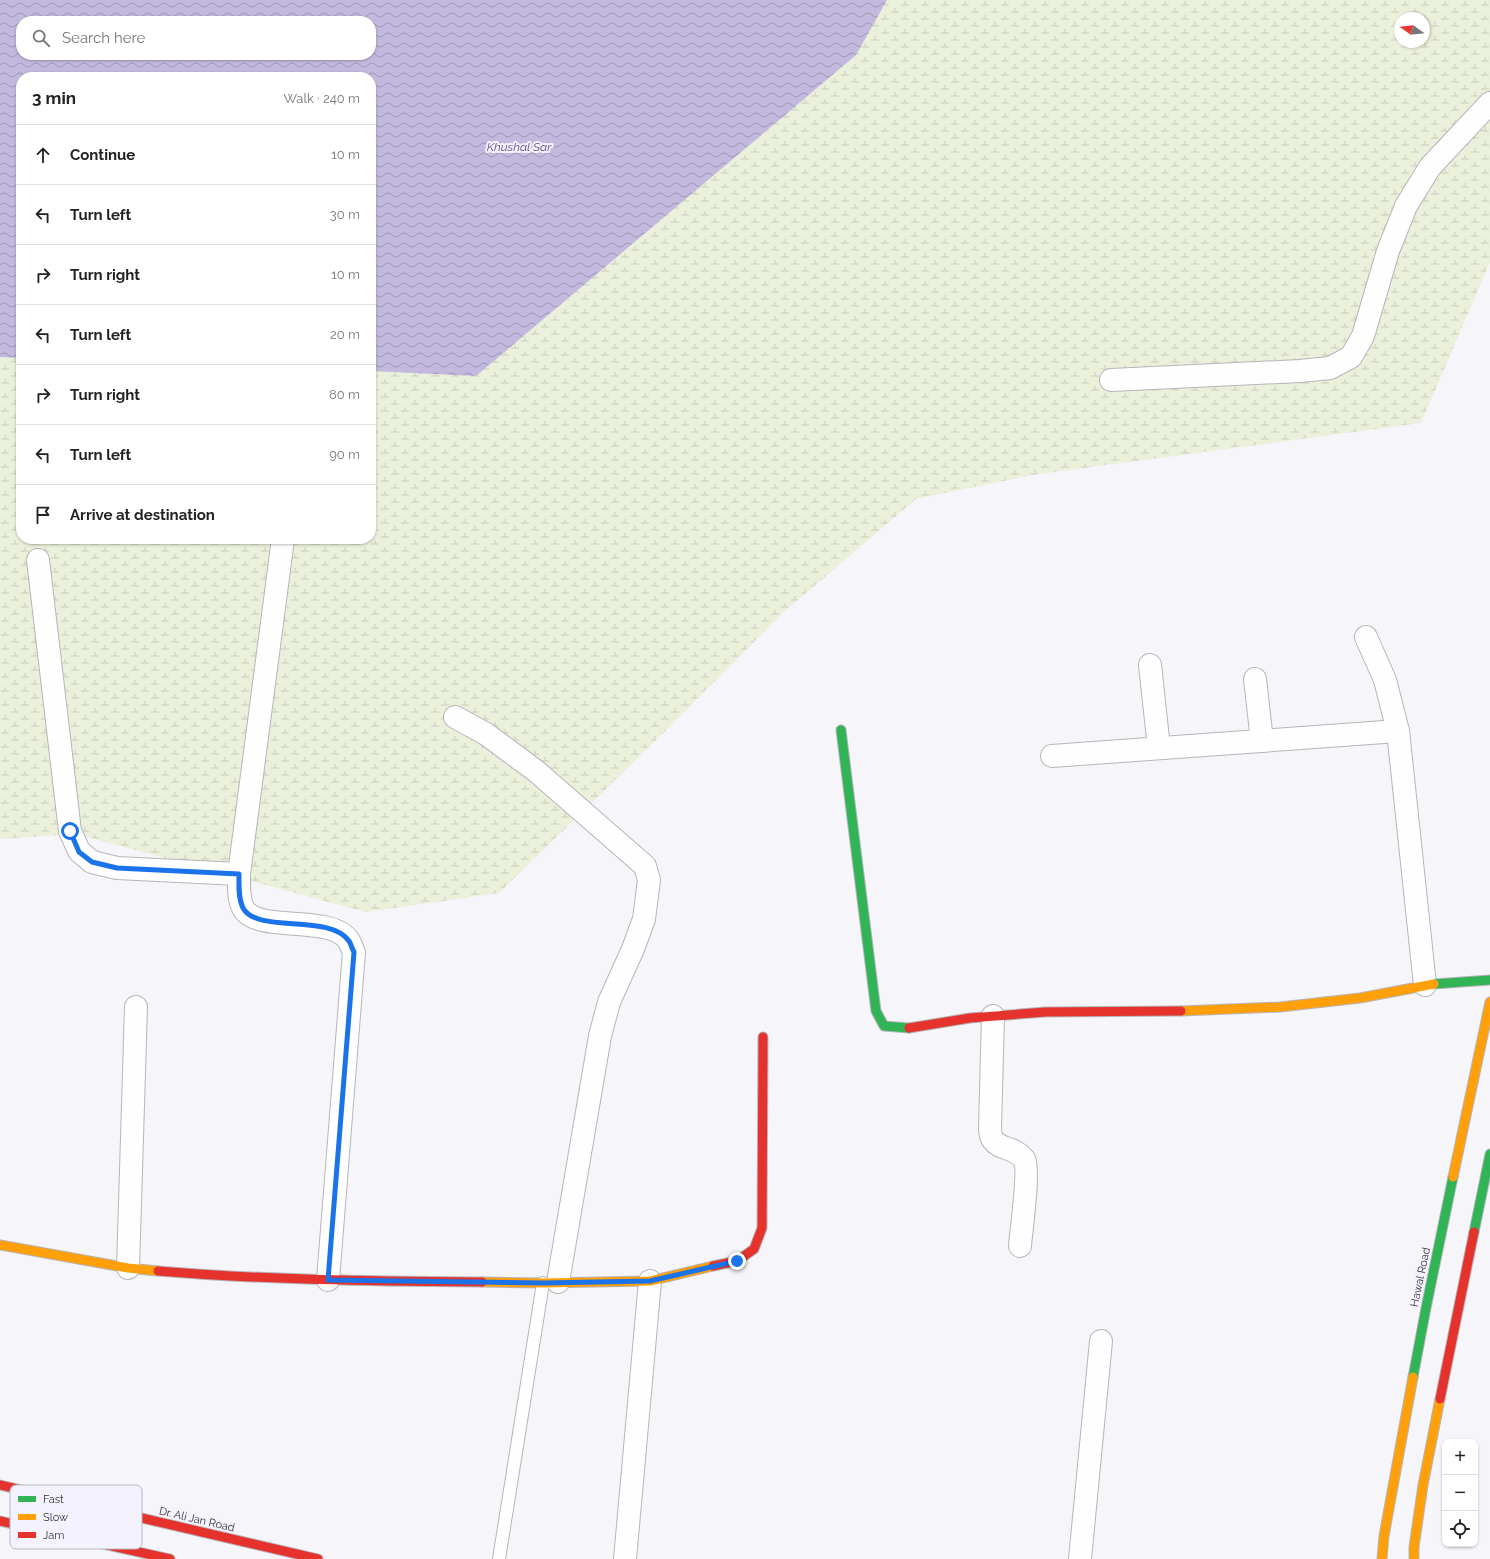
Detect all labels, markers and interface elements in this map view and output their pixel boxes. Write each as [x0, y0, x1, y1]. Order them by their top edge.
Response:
north arrow [1394, 12, 1430, 48]
search box [16, 16, 376, 60]
icon: search [30, 27, 52, 49]
text: Search here [62, 29, 145, 47]
text: 3 min [32, 88, 76, 108]
text: Walk · 240 m [283, 91, 360, 106]
water label: Khushal Sar [487, 140, 552, 154]
icon: ahead [32, 144, 54, 166]
text: Continue [70, 146, 135, 164]
text: 10 m [331, 147, 360, 162]
icon: left [32, 204, 54, 226]
text: Turn left [70, 206, 131, 224]
text: 30 m [330, 207, 360, 222]
icon: right [32, 264, 54, 286]
text: Turn right [70, 266, 140, 284]
text: 10 m [331, 267, 360, 282]
icon: left [32, 324, 54, 346]
text: Turn left [70, 326, 131, 344]
text: 20 m [330, 327, 360, 342]
icon: right [32, 384, 54, 406]
text: Turn right [70, 386, 140, 404]
text: 80 m [329, 387, 360, 402]
icon: left [32, 444, 54, 466]
text: Turn left [70, 446, 131, 464]
text: 90 m [329, 447, 360, 462]
icon: arrive [32, 504, 54, 526]
text: Arrive at destination [70, 506, 215, 524]
route start [61, 822, 79, 840]
street label: Hawal Road [1408, 1246, 1433, 1308]
route end [728, 1252, 746, 1270]
map controls [1442, 1439, 1478, 1547]
button: + [1442, 1439, 1478, 1475]
button: − [1442, 1475, 1478, 1511]
legend [10, 1485, 142, 1549]
text: Fast [43, 1493, 64, 1506]
street label: Dr. Ali Jan Road [158, 1504, 236, 1535]
text: Slow [43, 1511, 68, 1524]
button: locate [1442, 1511, 1478, 1547]
text: Jam [43, 1529, 64, 1542]

